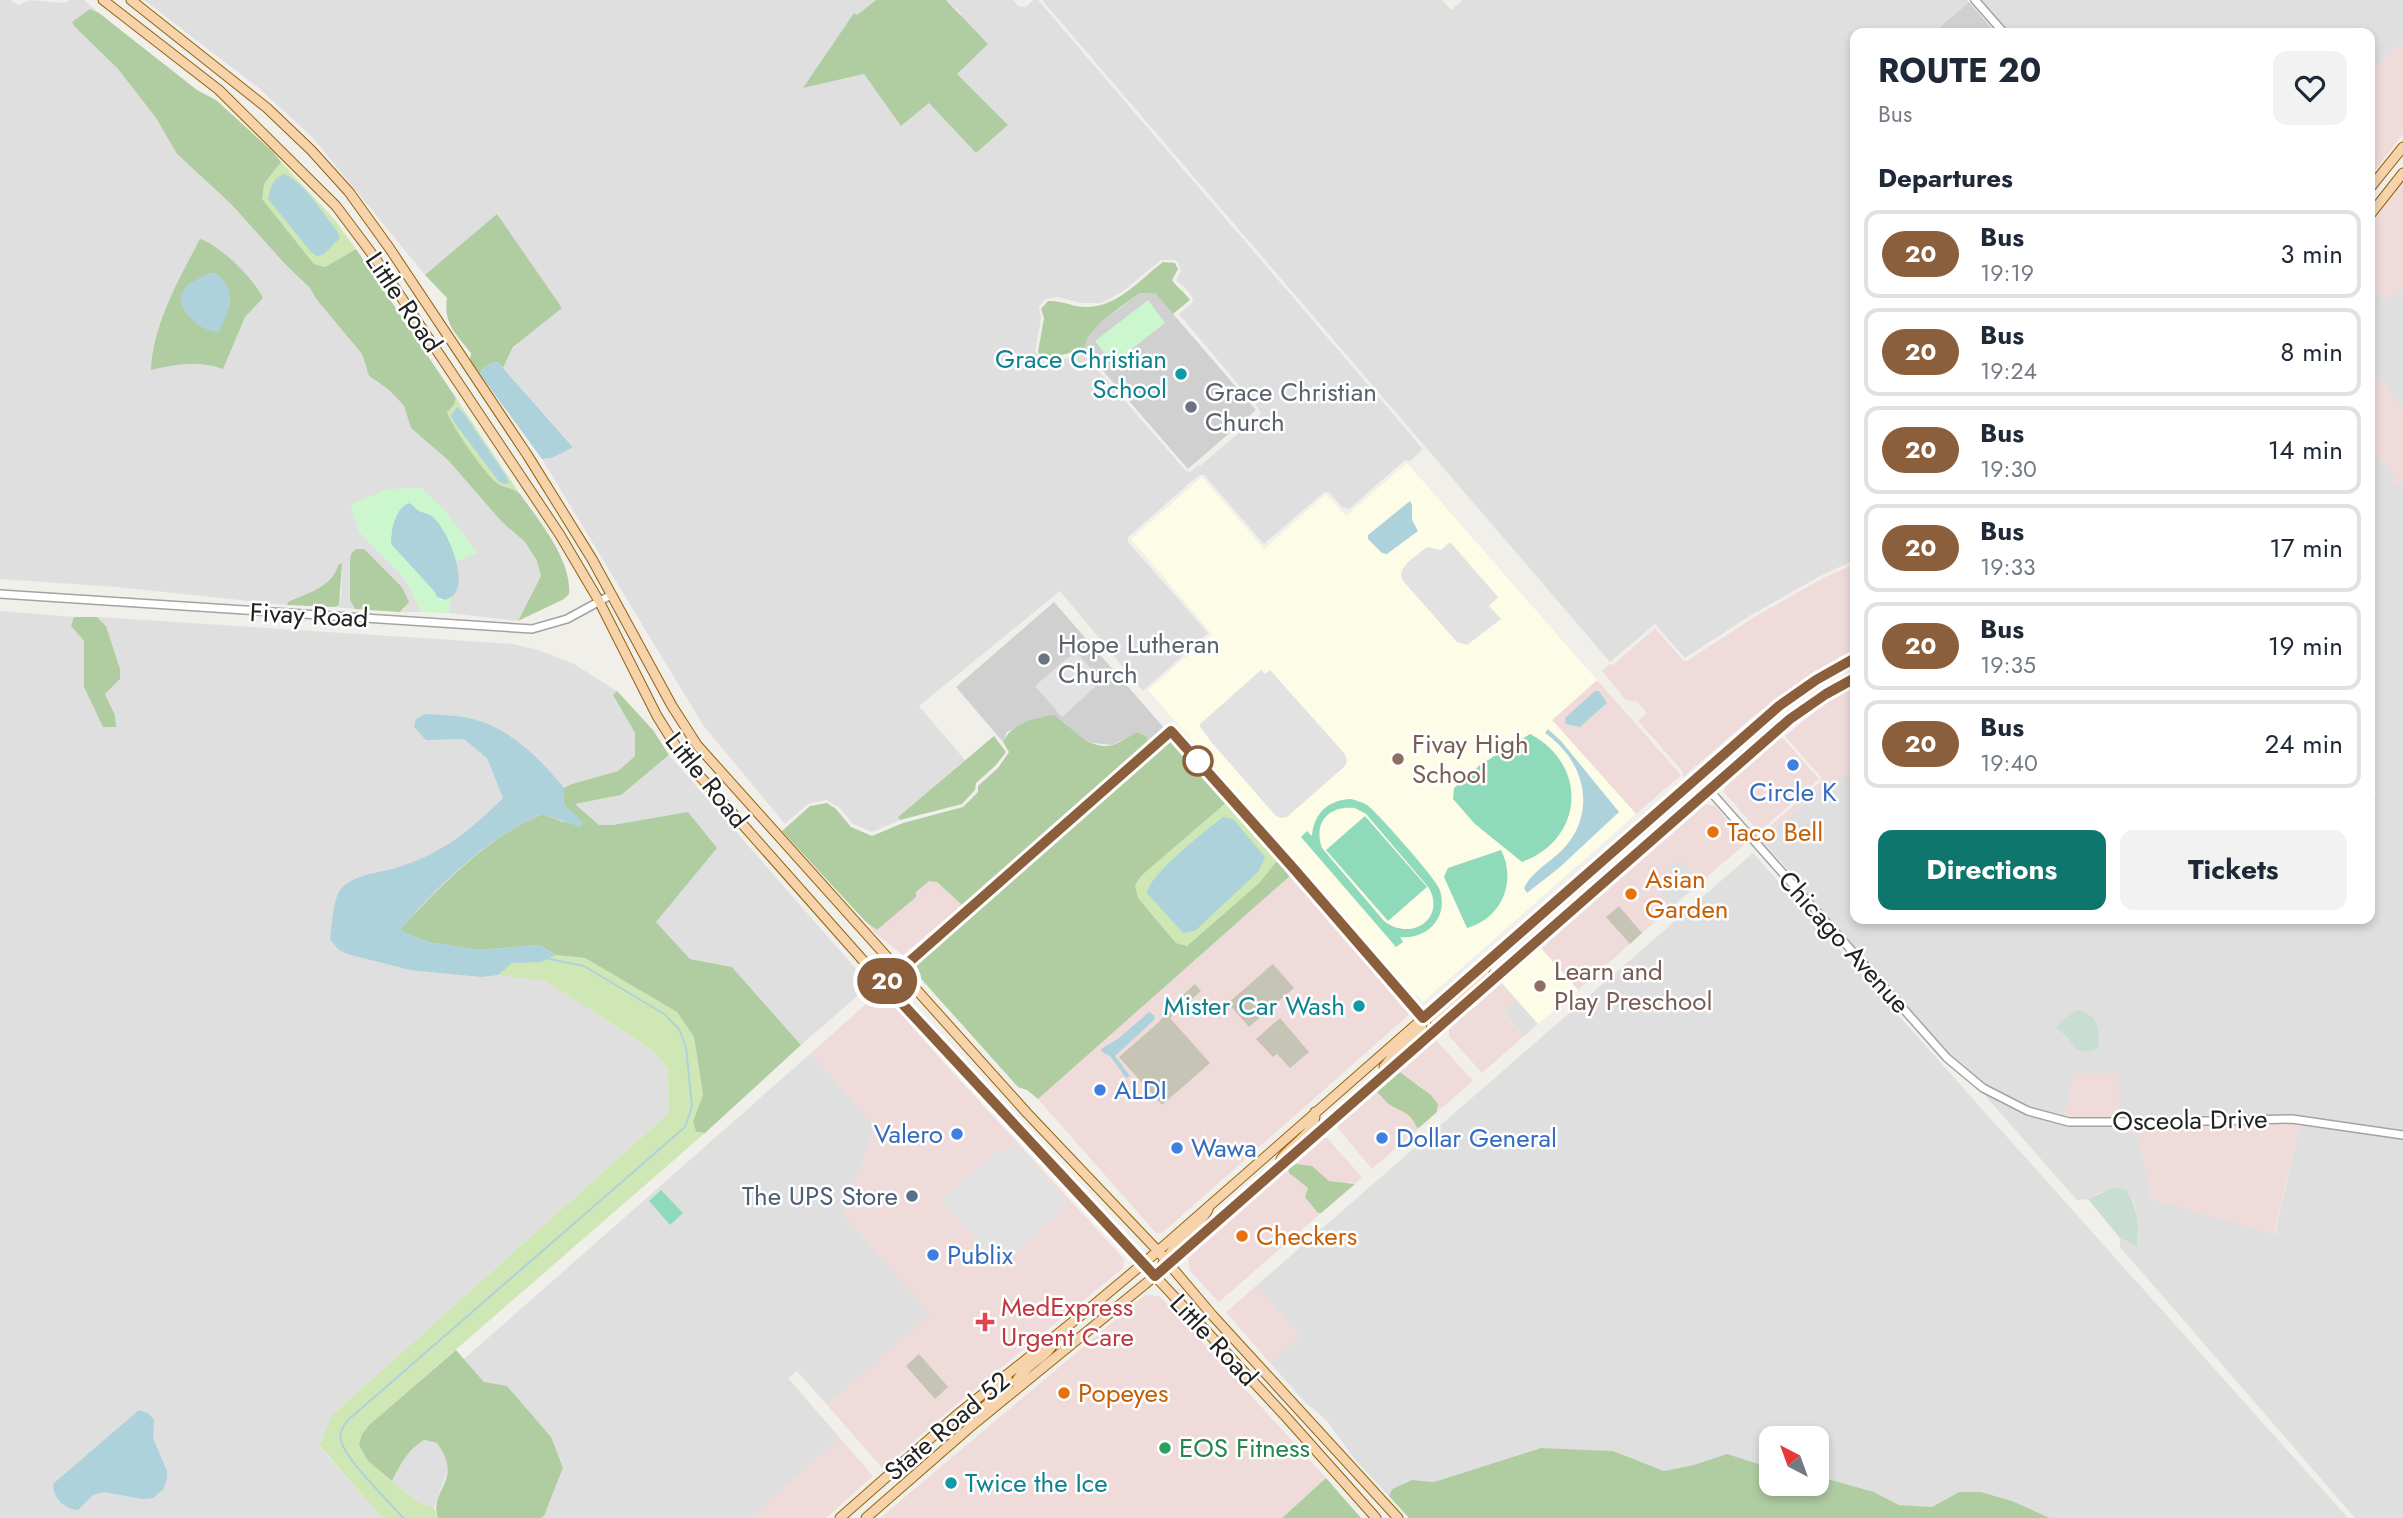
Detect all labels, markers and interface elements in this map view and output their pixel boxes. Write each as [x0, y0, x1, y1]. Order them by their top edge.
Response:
text: ROUTE 20 [1878, 47, 2041, 94]
button: heart [2273, 51, 2347, 125]
text: Bus [1878, 97, 1912, 131]
text: Departures [1878, 159, 2013, 197]
text: Bus [1980, 218, 2024, 256]
text: 3 min [2280, 235, 2343, 273]
text: 20 [1905, 236, 1936, 271]
street label: Little Road [356, 244, 452, 360]
text: 19:19 [1980, 256, 2034, 290]
text: Bus [1980, 316, 2024, 354]
text: 8 min [2280, 333, 2343, 371]
text: 20 [1905, 334, 1936, 369]
place label: Grace Christian School [995, 340, 1167, 408]
text: 19:24 [1980, 354, 2037, 388]
marker: Grace Christian School [1173, 366, 1189, 382]
place label: Grace Christian Church [1205, 373, 1377, 441]
marker: Grace Christian Church [1183, 399, 1199, 415]
text: Bus [1980, 414, 2024, 452]
text: 14 min [2268, 431, 2343, 469]
text: 20 [1905, 432, 1936, 467]
text: 19:30 [1980, 452, 2037, 486]
text: Bus [1980, 512, 2024, 550]
text: 17 min [2269, 529, 2343, 567]
text: 20 [1905, 530, 1936, 565]
text: 19:33 [1980, 550, 2036, 584]
street label: Fivay Road [249, 593, 369, 637]
text: Bus [1980, 610, 2024, 648]
place label: Hope Lutheran Church [1058, 625, 1220, 693]
text: 19 min [2268, 627, 2343, 665]
text: 20 [1905, 628, 1936, 663]
text: 19:35 [1980, 648, 2036, 682]
marker: Hope Lutheran Church [1036, 651, 1052, 667]
text: Bus [1980, 708, 2024, 746]
street label: Little Road [656, 724, 758, 836]
place label: Fivay High School [1412, 725, 1529, 793]
text: 24 min [2265, 725, 2343, 763]
text: 20 [1905, 726, 1936, 761]
unlabelled marker [1183, 746, 1213, 776]
text: 19:40 [1980, 746, 2038, 780]
marker: Fivay High School [1390, 751, 1406, 767]
marker: Circle K [1785, 757, 1801, 773]
place label: Circle K [1749, 773, 1837, 811]
place label: Taco Bell [1727, 813, 1823, 851]
marker: Taco Bell [1705, 824, 1721, 840]
button: Directions [1878, 830, 2106, 910]
button: Tickets [2120, 830, 2347, 910]
place label: Asian Garden [1645, 860, 1728, 928]
street label: Chicago Avenue [1769, 862, 1919, 1022]
marker: Asian Garden [1623, 886, 1639, 902]
place label: Learn and Play Preschool [1554, 952, 1712, 1020]
line badge: 20 [856, 958, 918, 1004]
text: 20 [871, 963, 903, 998]
marker: Learn and Play Preschool [1532, 978, 1548, 994]
place label: Mister Car Wash [1164, 987, 1345, 1025]
marker: Mister Car Wash [1351, 998, 1367, 1014]
place label: ALDI [1114, 1071, 1167, 1109]
marker: ALDI [1092, 1082, 1108, 1098]
street label: Osceola Drive [2112, 1100, 2268, 1140]
place label: Valero [874, 1115, 943, 1153]
place label: Dollar General [1396, 1119, 1557, 1157]
marker: Valero [949, 1126, 965, 1142]
place label: Wawa [1191, 1129, 1257, 1167]
marker: Dollar General [1374, 1130, 1390, 1146]
marker: Wawa [1169, 1140, 1185, 1156]
place label: The UPS Store [742, 1177, 898, 1215]
marker: The UPS Store [904, 1188, 920, 1204]
place label: Checkers [1256, 1217, 1357, 1255]
marker: Checkers [1234, 1228, 1250, 1244]
place label: Publix [947, 1236, 1013, 1274]
marker: Publix [925, 1247, 941, 1263]
street label: Little Road [1161, 1285, 1267, 1395]
place label: MedExpress Urgent Care [1001, 1288, 1134, 1356]
marker: MedExpress Urgent Care [975, 1312, 995, 1332]
street label: State Road 52 [876, 1362, 1018, 1490]
place label: Popeyes [1078, 1374, 1168, 1412]
marker: Popeyes [1056, 1385, 1072, 1401]
north arrow [1759, 1426, 1829, 1496]
map controls [1759, 1426, 1829, 1496]
place label: EOS Fitness [1179, 1429, 1310, 1467]
marker: EOS Fitness [1157, 1440, 1173, 1456]
place label: Twice the Ice [965, 1464, 1108, 1502]
marker: Twice the Ice [943, 1475, 959, 1491]

